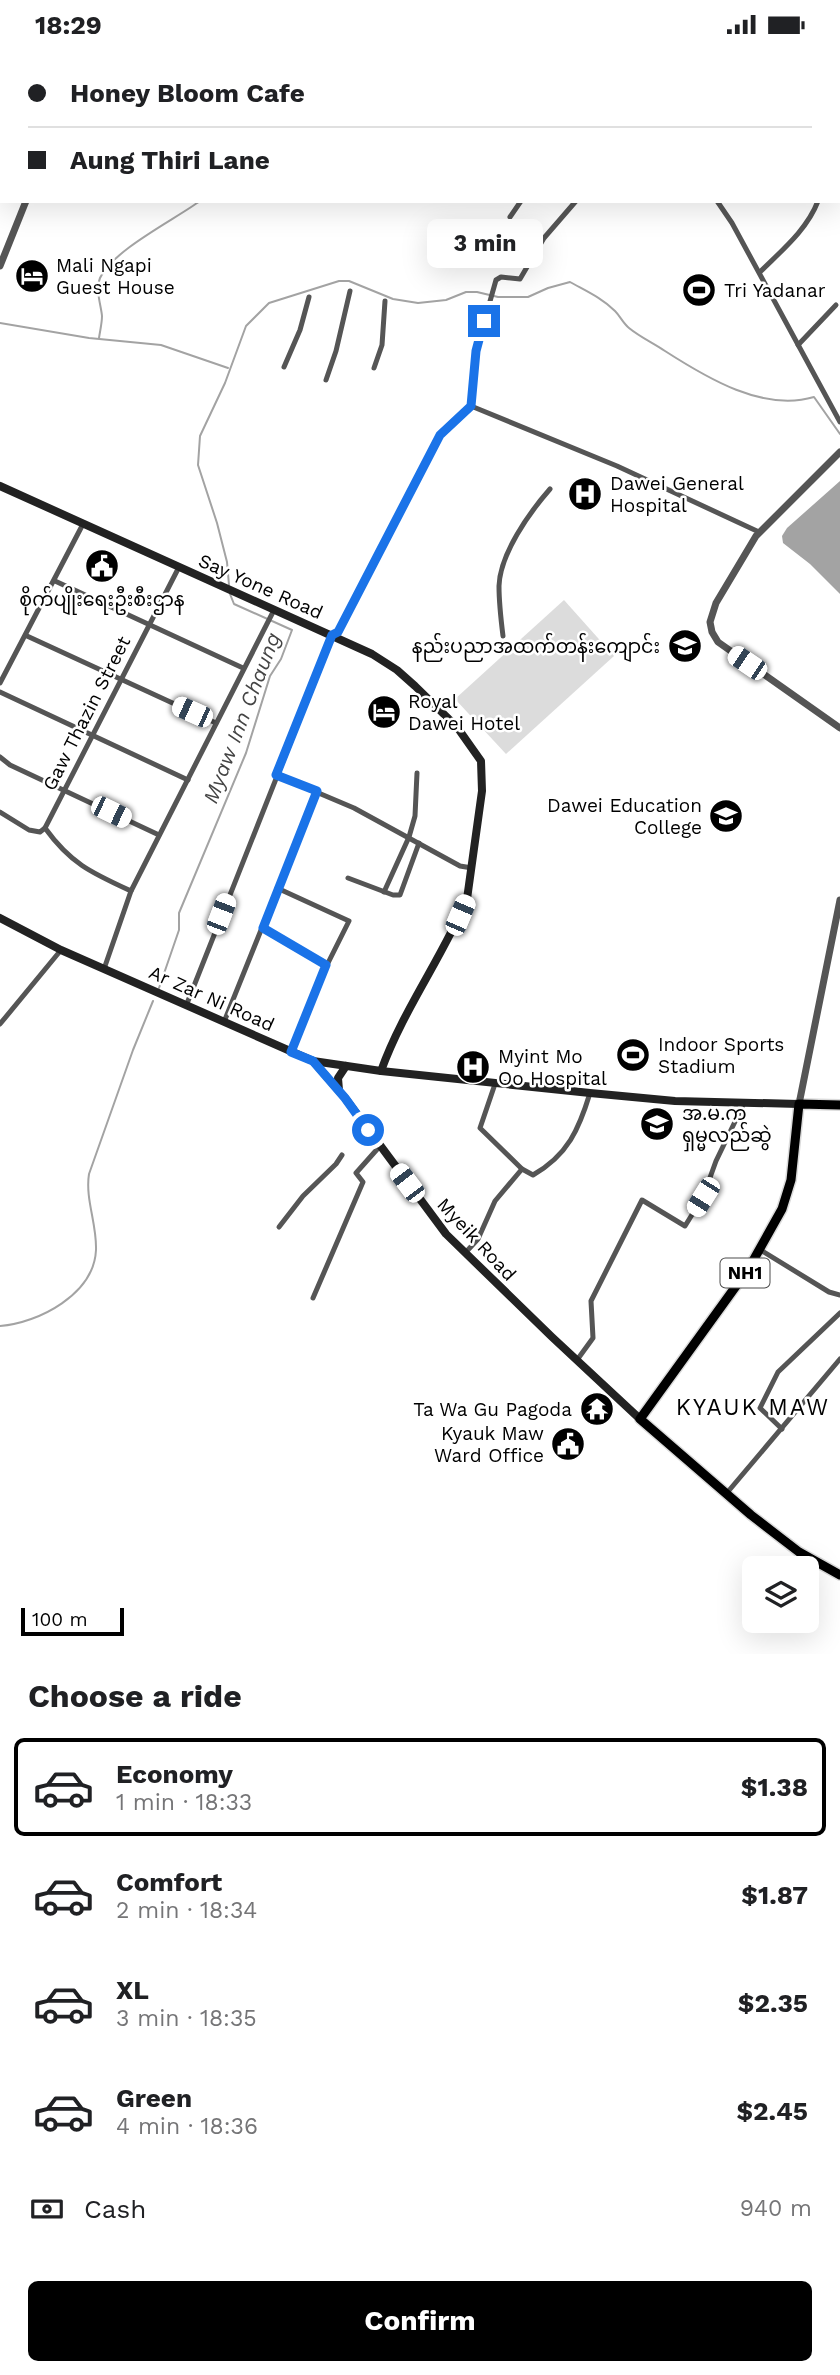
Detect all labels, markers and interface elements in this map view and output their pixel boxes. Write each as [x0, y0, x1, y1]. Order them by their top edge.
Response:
text: 18:29 [35, 10, 102, 40]
text: Honey Bloom Cafe [70, 78, 305, 108]
text: Aung Thiri Lane [70, 145, 270, 175]
callout: 3 min [426, 219, 542, 268]
text: 3 min [454, 230, 516, 257]
place label: Mali Ngapi Guest House [56, 254, 175, 299]
hotel icon: Mali Ngapi Guest House [13, 257, 51, 295]
sports icon: Tri Yadanar [680, 271, 718, 309]
place label: Tri Yadanar [724, 279, 826, 302]
route end [468, 305, 500, 337]
place label: Dawei General Hospital [610, 472, 744, 517]
hospital icon: Dawei General Hospital [566, 475, 604, 513]
public building icon: စိုက်ပျိုးရေးဦးစီးဌာန [83, 547, 121, 585]
street label: Say Yone Road [195, 549, 327, 624]
place label: စိုက်ပျိုးရေးဦးစီးဌာန [19, 585, 185, 616]
school or university icon: နည်းပညာအထက်တန်းကျောင်း [666, 627, 704, 665]
water label: Myaw Inn Chaung [197, 629, 286, 807]
street label: Gaw Thazin Street [38, 632, 135, 794]
place label: နည်းပညာအထက်တန်းကျောင်း [412, 632, 660, 662]
car [724, 643, 771, 683]
place label: Royal Dawei Hotel [408, 690, 520, 735]
hotel icon: Royal Dawei Hotel [365, 693, 403, 731]
car [169, 694, 216, 730]
car [88, 793, 135, 831]
place label: Dawei Education College [547, 794, 702, 839]
school or university icon: Dawei Education College [707, 797, 745, 835]
car [204, 891, 239, 937]
car [443, 892, 478, 938]
street label: Ar Zar Ni Road [146, 961, 278, 1036]
place label: Indoor Sports Stadium [658, 1033, 784, 1078]
sports icon: Indoor Sports Stadium [614, 1036, 652, 1074]
place label: Myint Mo Oo Hospital [498, 1045, 607, 1090]
hospital icon: Myint Mo Oo Hospital [454, 1048, 492, 1086]
place label: အ.မ.က ရှမ္မလည်ဆွဲ [682, 1102, 772, 1152]
school or university icon: အ.မ.က ရှမ္မလည်ဆွဲ [638, 1105, 676, 1143]
route start [352, 1114, 384, 1146]
car [386, 1160, 429, 1206]
car [683, 1174, 724, 1220]
street label: Myeik Road [432, 1193, 521, 1286]
road number: NH1 [720, 1259, 770, 1287]
temple icon: Ta Wa Gu Pagoda [578, 1390, 616, 1428]
district label: KYAUK MAW [676, 1394, 830, 1421]
place label: Ta Wa Gu Pagoda [413, 1398, 572, 1421]
place label: Kyauk Maw Ward Office [434, 1422, 544, 1467]
public building icon: Kyauk Maw Ward Office [549, 1425, 587, 1463]
map controls [742, 1556, 819, 1633]
button: layers [742, 1556, 819, 1633]
scale bar [21, 1605, 124, 1637]
text: 100 m [32, 1608, 88, 1631]
text: Choose a ride [28, 1677, 242, 1715]
icon: car [32, 1756, 95, 1819]
text: Economy [116, 1759, 233, 1789]
text: $1.38 [741, 1772, 808, 1802]
text: 1 min · 18:33 [116, 1789, 252, 1816]
icon: car [32, 1864, 95, 1927]
text: Comfort [116, 1867, 222, 1897]
text: $1.87 [741, 1880, 808, 1910]
text: 2 min · 18:34 [116, 1897, 257, 1924]
icon: car [32, 1972, 95, 2035]
text: XL [116, 1975, 149, 2005]
text: $2.35 [738, 1988, 808, 2018]
text: 3 min · 18:35 [116, 2005, 257, 2032]
icon: car [32, 2080, 95, 2143]
text: Green [116, 2083, 192, 2113]
text: $2.45 [736, 2096, 808, 2126]
text: 4 min · 18:36 [116, 2113, 258, 2140]
icon: cash [28, 2190, 66, 2228]
text: Cash [84, 2194, 146, 2224]
text: 940 m [740, 2195, 812, 2222]
button: Confirm [28, 2281, 812, 2361]

